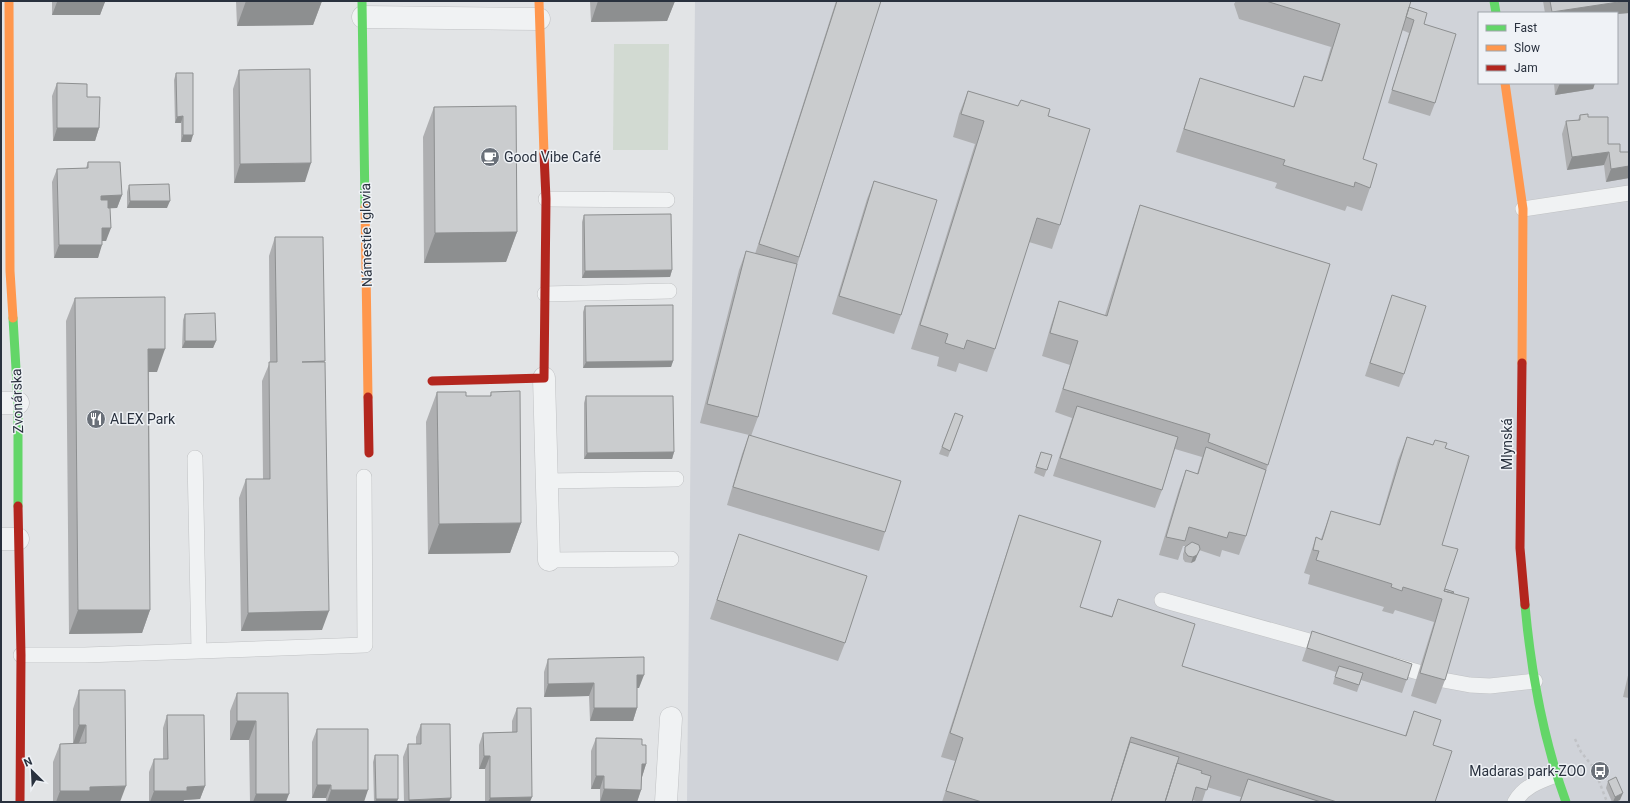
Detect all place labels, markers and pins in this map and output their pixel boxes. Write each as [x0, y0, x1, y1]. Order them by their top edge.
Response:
cafe icon: Good Vibe Café [479, 146, 501, 168]
place label: Good Vibe Café [504, 149, 601, 165]
restaurant icon: ALEX Park [85, 408, 107, 430]
place label: ALEX Park [110, 411, 176, 427]
bus stop icon: Madaras park-ZOO [1589, 760, 1611, 782]
place label: Madaras park-ZOO [1469, 763, 1586, 779]

